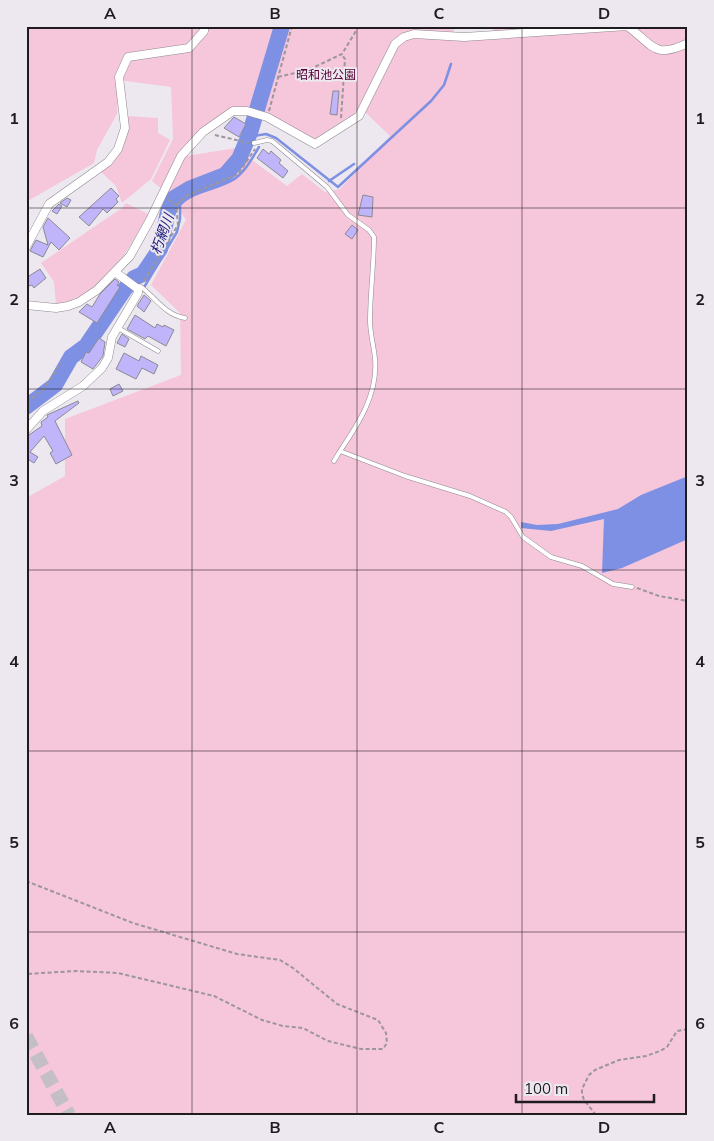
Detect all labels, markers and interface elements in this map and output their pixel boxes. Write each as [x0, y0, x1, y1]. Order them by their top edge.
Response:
text: A [104, 3, 116, 23]
text: B [269, 3, 281, 23]
text: C [434, 3, 445, 23]
text: D [598, 3, 610, 23]
park label: 昭和池公園 [296, 67, 356, 82]
text: 1 [9, 108, 19, 128]
text: 1 [695, 108, 705, 128]
water label: 朽網川 [146, 209, 178, 257]
text: 2 [9, 289, 19, 309]
text: 2 [695, 289, 705, 309]
text: 3 [9, 470, 19, 490]
text: 3 [695, 470, 705, 490]
text: 4 [9, 651, 19, 671]
text: 4 [695, 651, 705, 671]
text: 5 [9, 832, 19, 852]
text: 5 [695, 832, 705, 852]
text: 6 [9, 1013, 19, 1033]
text: 6 [695, 1013, 705, 1033]
scale bar [516, 1071, 654, 1103]
text: 100 m [524, 1079, 568, 1098]
text: A [104, 1117, 116, 1137]
text: B [269, 1117, 281, 1137]
text: C [434, 1117, 445, 1137]
text: D [598, 1117, 610, 1137]

